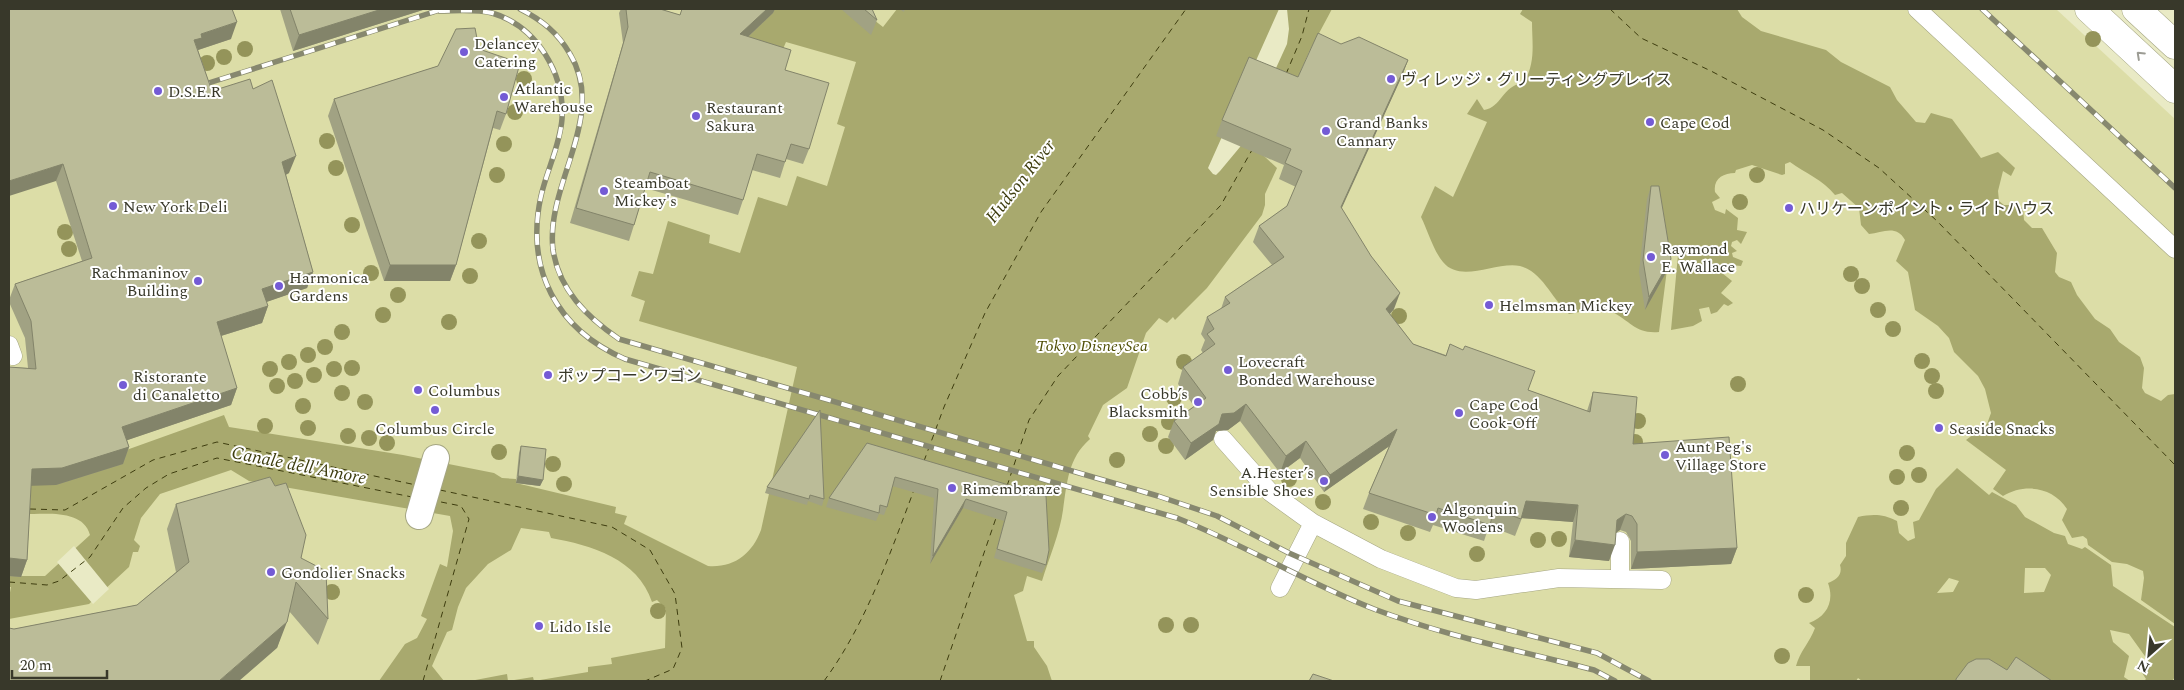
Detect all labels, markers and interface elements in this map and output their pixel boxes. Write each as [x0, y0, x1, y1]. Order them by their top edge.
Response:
place label: Delancey Catering [474, 32, 540, 74]
marker: Delancey Catering [458, 46, 470, 58]
one-way arrow [2136, 52, 2145, 61]
place label: ヴィレッジ・グリーティングプレイス [1401, 68, 1672, 92]
marker: ヴィレッジ・グリーティングプレイス [1385, 73, 1397, 85]
place label: Atlantic Warehouse [514, 77, 593, 119]
place label: D.S.E.R [168, 80, 222, 104]
marker: D.S.E.R [152, 85, 164, 97]
marker: Atlantic Warehouse [498, 91, 510, 103]
place label: Restaurant Sakura [706, 96, 783, 138]
marker: Restaurant Sakura [690, 110, 702, 122]
place label: Grand Banks Cannary [1336, 111, 1428, 153]
place label: Cape Cod [1660, 111, 1730, 135]
marker: Cape Cod [1644, 116, 1656, 128]
marker: Grand Banks Cannary [1320, 125, 1332, 137]
water label: Hudson River [979, 133, 1062, 229]
place label: Steamboat Mickey's [614, 171, 689, 213]
marker: Steamboat Mickey's [598, 185, 610, 197]
place label: New York Deli [123, 195, 228, 219]
place label: ハリケーンポイント・ライトハウス [1799, 197, 2054, 221]
marker: New York Deli [107, 200, 119, 212]
marker: ハリケーンポイント・ライトハウス [1783, 202, 1795, 214]
place label: Raymond E. Wallace [1661, 237, 1735, 279]
marker: Raymond E. Wallace [1645, 251, 1657, 263]
place label: Rachmaninov Building [91, 261, 189, 303]
place label: Harmonica Gardens [289, 266, 368, 308]
marker: Rachmaninov Building [192, 275, 204, 287]
marker: Harmonica Gardens [273, 280, 285, 292]
place label: Helmsman Mickey [1499, 294, 1633, 318]
marker: Helmsman Mickey [1483, 299, 1495, 311]
park label: Tokyo DisneySea [1036, 334, 1148, 358]
place label: Lovecraft Bonded Warehouse [1238, 350, 1375, 392]
place label: ポップコーンワゴン [558, 364, 701, 388]
marker: Lovecraft Bonded Warehouse [1222, 364, 1234, 376]
place label: Ristorante di Canaletto [133, 365, 220, 407]
marker: ポップコーンワゴン [542, 369, 554, 381]
marker: Ristorante di Canaletto [117, 379, 129, 391]
place label: Columbus [428, 379, 500, 403]
place label: Cobb’s Blacksmith [1108, 382, 1188, 424]
marker: Columbus [412, 384, 424, 396]
place label: Cape Cod Cook-Off [1469, 393, 1539, 435]
marker: Cobb’s Blacksmith [1192, 396, 1204, 408]
marker: Columbus Circle [429, 404, 441, 416]
marker: Cape Cod Cook-Off [1453, 407, 1465, 419]
place label: Columbus Circle [375, 417, 495, 441]
place label: Seaside Snacks [1949, 417, 2055, 441]
marker: Seaside Snacks [1933, 422, 1945, 434]
place label: Aunt Peg's Village Store [1675, 435, 1766, 477]
water label: Canale dell'Amore [229, 439, 369, 492]
marker: Aunt Peg's Village Store [1659, 449, 1671, 461]
place label: A.Hester’s Sensible Shoes [1210, 461, 1314, 503]
marker: A.Hester’s Sensible Shoes [1318, 475, 1330, 487]
place label: Rimembranze [962, 477, 1061, 501]
marker: Rimembranze [946, 482, 958, 494]
place label: Algonquin Woolens [1442, 497, 1517, 539]
marker: Algonquin Woolens [1426, 511, 1438, 523]
place label: Gondolier Snacks [281, 561, 405, 585]
marker: Gondolier Snacks [265, 566, 277, 578]
place label: Lido Isle [549, 615, 611, 639]
marker: Lido Isle [533, 620, 545, 632]
north arrow [2124, 630, 2174, 680]
scale bar [12, 648, 108, 680]
text: 20 m [20, 654, 52, 677]
text: N [2133, 654, 2153, 678]

